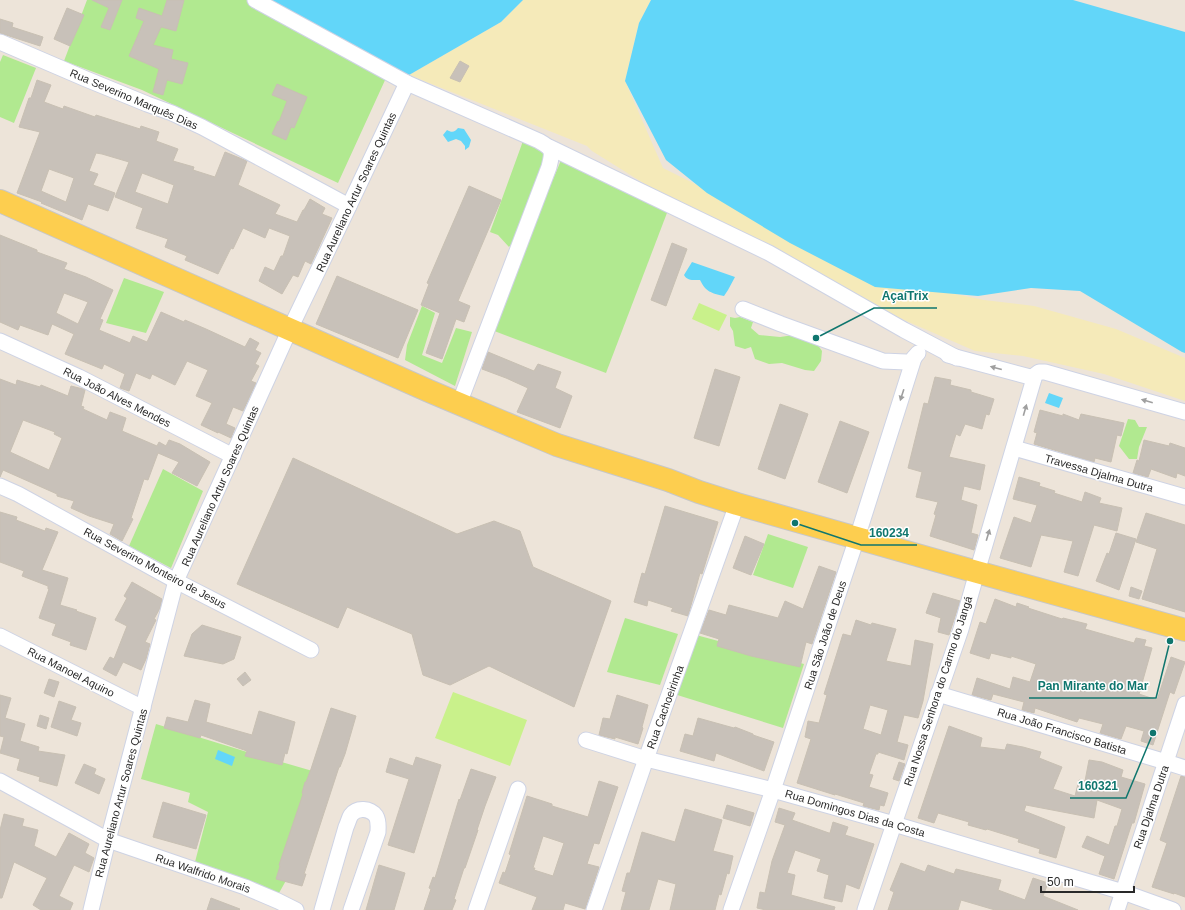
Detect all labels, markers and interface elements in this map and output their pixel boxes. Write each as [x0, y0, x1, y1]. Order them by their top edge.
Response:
street label: Rua Severino Marquês Dias [68, 67, 200, 132]
street label: Rua Aureliano Artur Soares Quintas [314, 110, 398, 274]
callout: AçaíTrix [874, 284, 937, 308]
text: AçaíTrix [882, 289, 929, 303]
street label: Rua João Alves Mendes [61, 365, 173, 429]
one-way arrow [990, 365, 1002, 371]
one-way arrow [899, 390, 905, 402]
one-way arrow [1141, 398, 1153, 404]
street label: Rua Aureliano Artur Soares Quintas [179, 404, 261, 568]
one-way arrow [1022, 404, 1028, 416]
street label: Travessa Djalma Dutra [1043, 452, 1155, 494]
callout: 160234 [861, 521, 917, 545]
street label: Rua Severino Monteiro de Jesus [82, 525, 229, 611]
text: 160234 [869, 526, 909, 540]
one-way arrow [985, 529, 991, 541]
street label: Rua São João de Deus [802, 579, 848, 691]
street label: Rua Nossa Senhora do Carmo do Jangá [902, 594, 975, 787]
street label: Rua Manoel Aquino [26, 645, 116, 699]
street label: Rua Cachoeirinha [644, 663, 686, 750]
callout: Pan Mirante do Mar [1029, 674, 1156, 698]
text: Pan Mirante do Mar [1038, 679, 1149, 693]
street label: Rua João Francisco Batista [996, 706, 1129, 757]
street label: Rua Aureliano Artur Soares Quintas [93, 707, 149, 879]
street label: Rua Djalma Dutra [1131, 763, 1171, 850]
callout: 160321 [1070, 774, 1126, 798]
text: 160321 [1078, 779, 1118, 793]
street label: Rua Domingos Dias da Costa [784, 787, 927, 839]
street label: Rua Walfrido Morais [154, 851, 252, 895]
scale bar [1041, 868, 1134, 894]
text: 50 m [1047, 875, 1074, 889]

